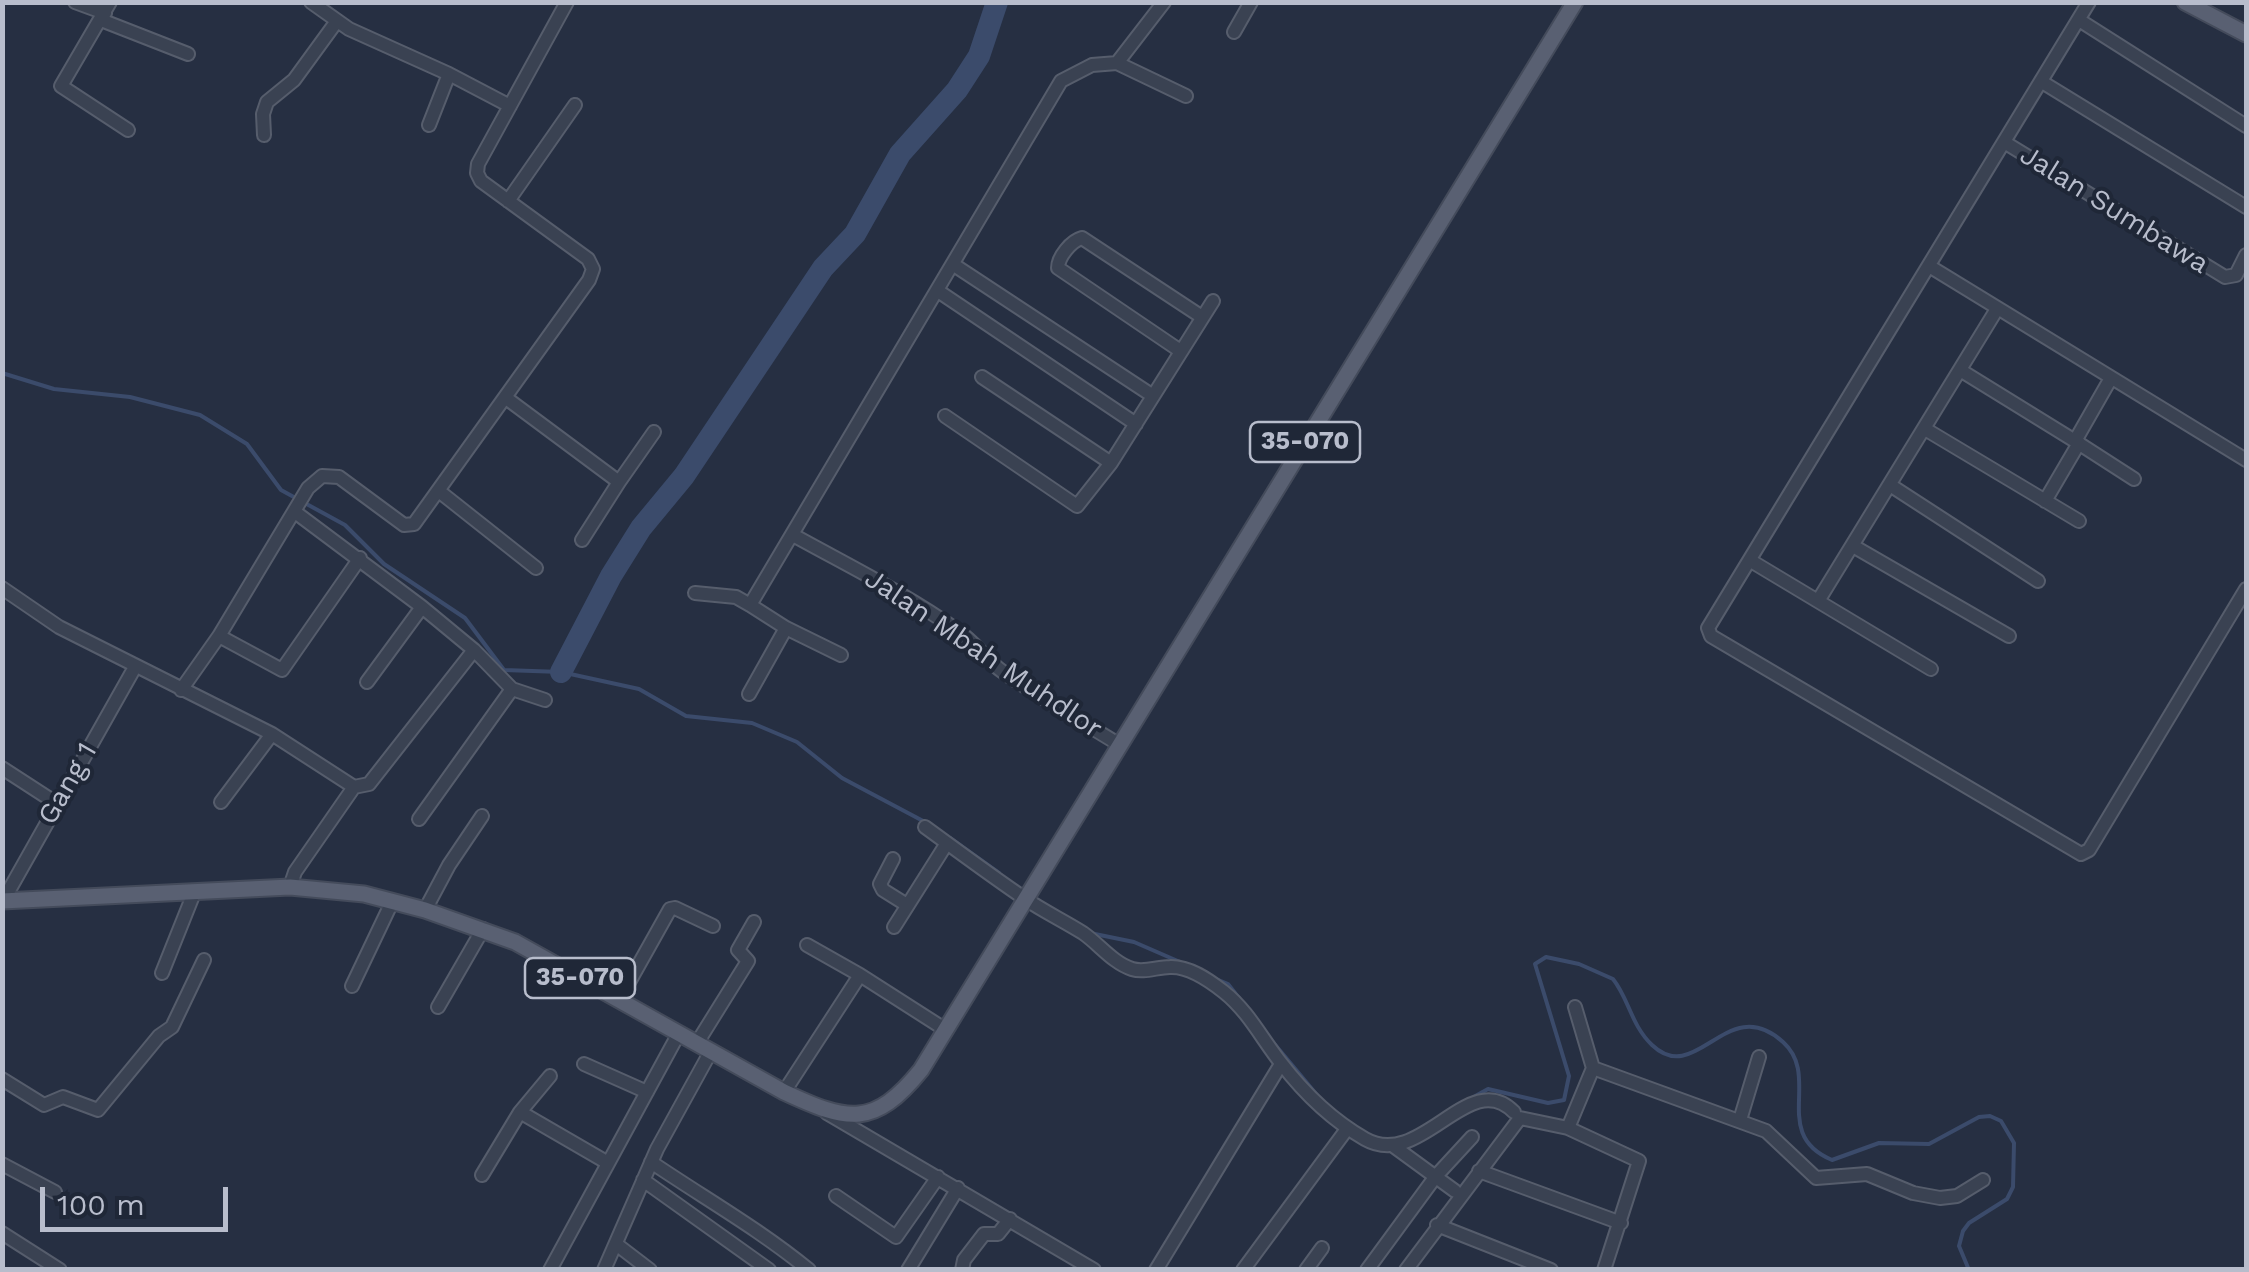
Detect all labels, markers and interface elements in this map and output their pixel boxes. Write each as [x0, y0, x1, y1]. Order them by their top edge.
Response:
street label: Jalan Sumbawa [2013, 138, 2215, 282]
road number: 35-070 [1250, 422, 1360, 462]
street label: Jalan Mbah Muhdlor [858, 562, 1108, 746]
street label: Gang 1 [31, 737, 105, 831]
road number: 35-070 [525, 958, 635, 998]
scale bar [45, 1167, 232, 1229]
text: 100 m [57, 1187, 145, 1222]

